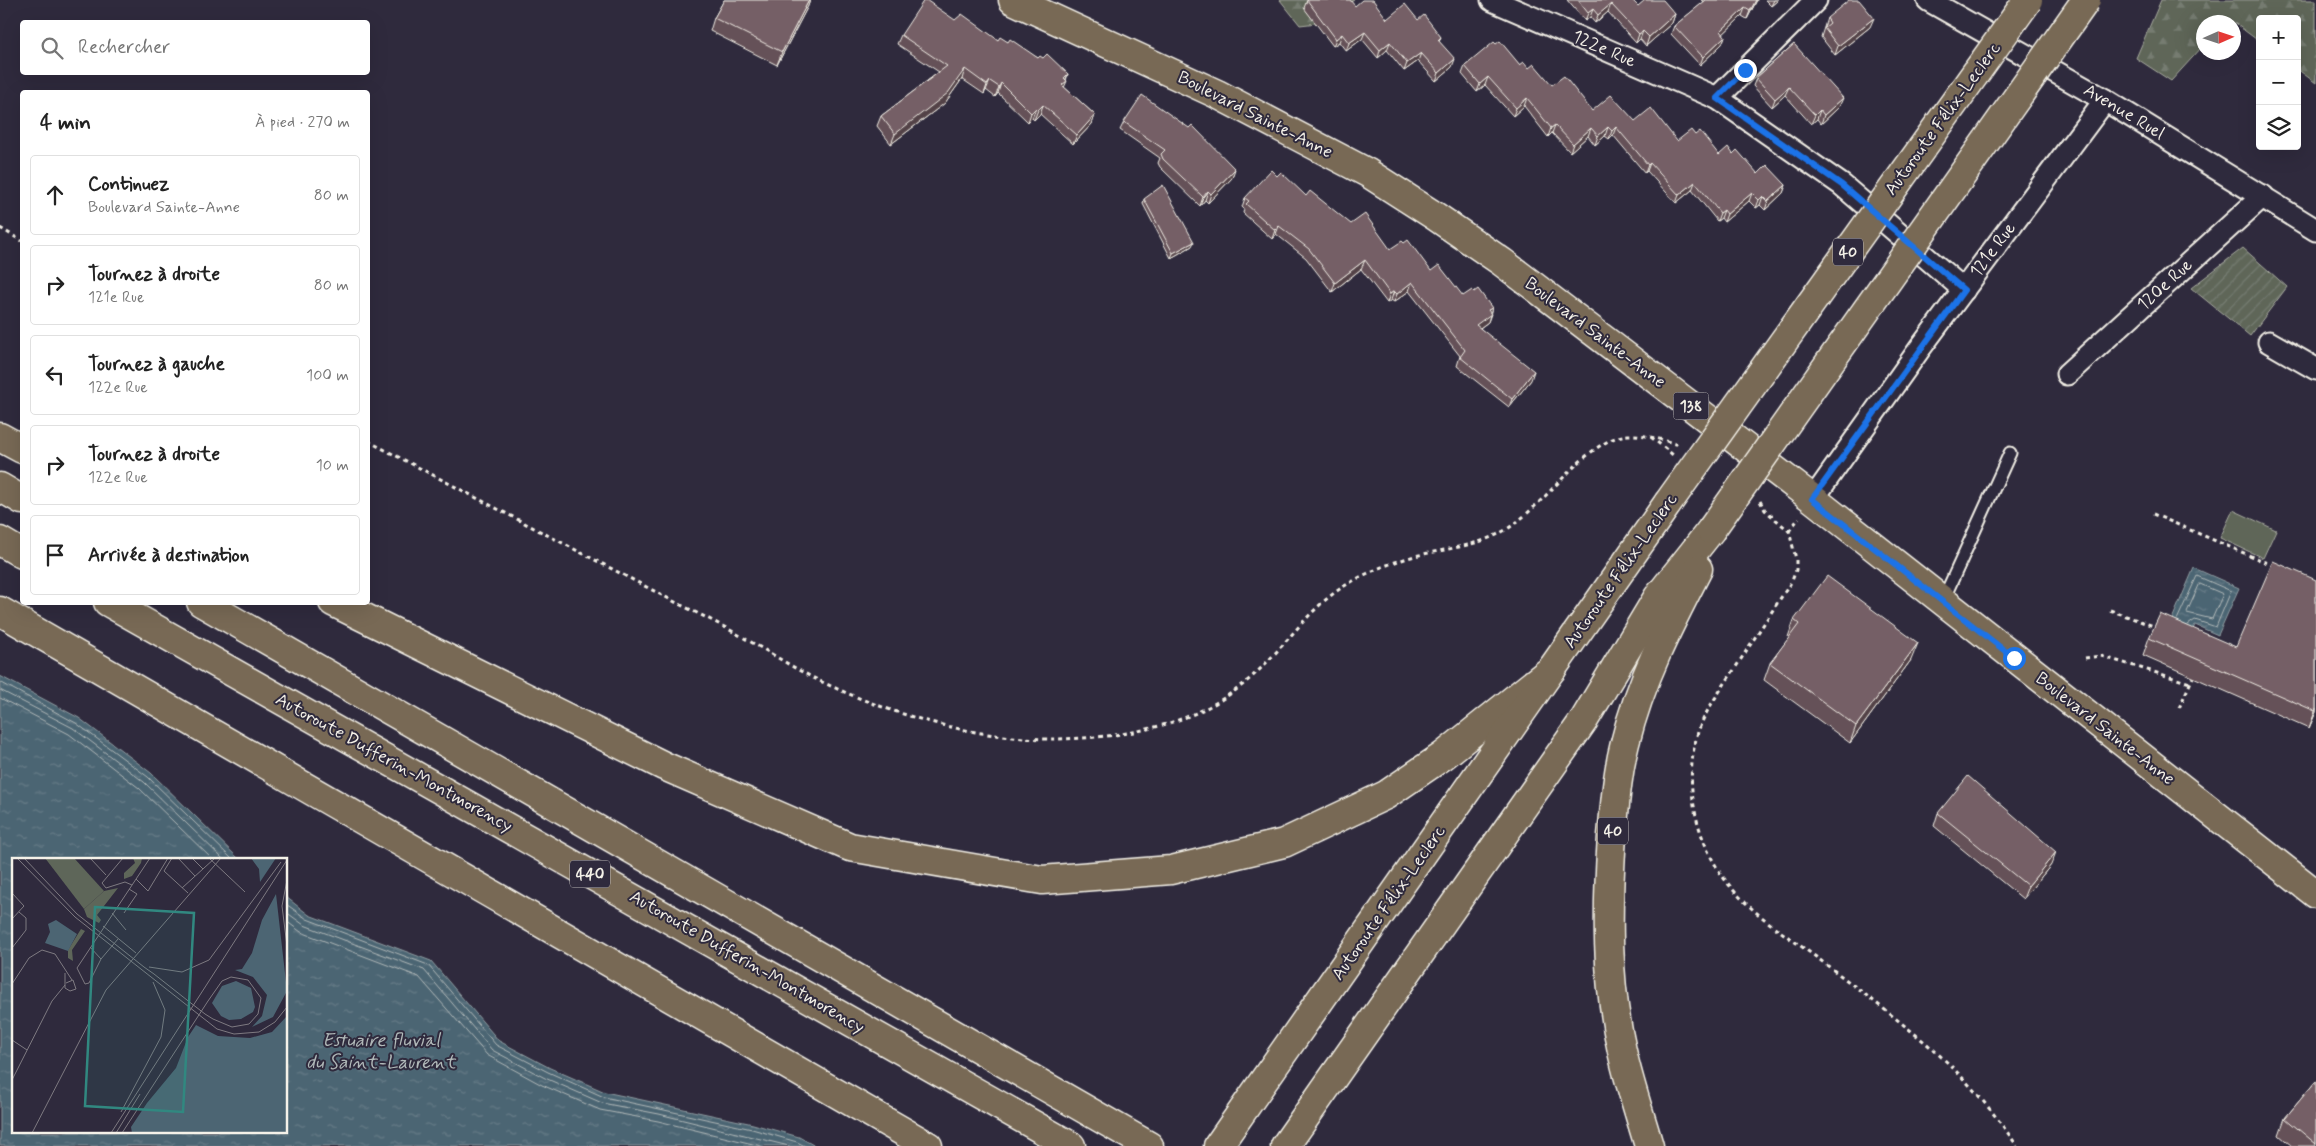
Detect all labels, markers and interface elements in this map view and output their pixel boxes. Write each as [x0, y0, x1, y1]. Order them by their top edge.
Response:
north arrow [2196, 15, 2241, 60]
map controls [2256, 15, 2301, 150]
button: + [2256, 15, 2301, 60]
search box [20, 20, 370, 75]
street label: 122e Rue [1568, 24, 1640, 74]
icon: search [38, 34, 66, 62]
text: Rechercher [78, 35, 170, 60]
street label: Autoroute Félix-Leclerc [1879, 38, 2007, 200]
route end [1734, 59, 1757, 82]
button: − [2256, 60, 2301, 105]
street label: Boulevard Sainte-Anne [1173, 66, 1337, 164]
street label: Avenue Ruel [2079, 78, 2169, 146]
button: layers [2256, 105, 2301, 150]
text: 4 min [40, 109, 91, 137]
text: À pied · 270 m [255, 112, 350, 133]
text: Continuez [88, 172, 169, 197]
icon: ahead [41, 181, 69, 209]
text: 80 m [314, 185, 349, 206]
text: Boulevard Sainte-Anne [88, 197, 240, 218]
street label: 121e Rue [1964, 217, 2022, 283]
road number: 40 [1833, 238, 1863, 266]
street label: 120e Rue [2132, 254, 2198, 316]
text: Tournez à droite [88, 262, 220, 287]
icon: right [41, 271, 69, 299]
street label: Boulevard Sainte-Anne [1520, 272, 1670, 394]
text: 80 m [314, 275, 349, 296]
text: 121e Rue [88, 287, 144, 308]
text: Tournez à gauche [88, 352, 225, 377]
icon: left [41, 361, 69, 389]
text: 100 m [306, 365, 349, 386]
text: 122e Rue [88, 377, 148, 398]
road number: 138 [1674, 392, 1708, 420]
text: Tournez à droite [88, 442, 220, 467]
icon: right [41, 451, 69, 479]
text: 10 m [316, 455, 349, 476]
text: 122e Rue [88, 467, 148, 488]
street label: Autoroute Félix-Leclerc [1558, 489, 1684, 653]
icon: arrive [41, 541, 69, 569]
text: Arrivée à destination [88, 543, 249, 568]
route start [2003, 647, 2026, 670]
street label: Boulevard Sainte-Anne [2030, 667, 2180, 791]
street label: Autoroute Dufferin-Montmorency [271, 688, 517, 838]
road number: 40 [1598, 818, 1628, 844]
street label: Autoroute Félix-Leclerc [1326, 821, 1452, 985]
inset map [12, 858, 288, 1134]
road number: 440 [570, 861, 610, 888]
street label: Autoroute Dufferin-Montmorency [625, 885, 869, 1039]
water label: Estuaire fluvial du Saint-Laurent [306, 1028, 457, 1075]

